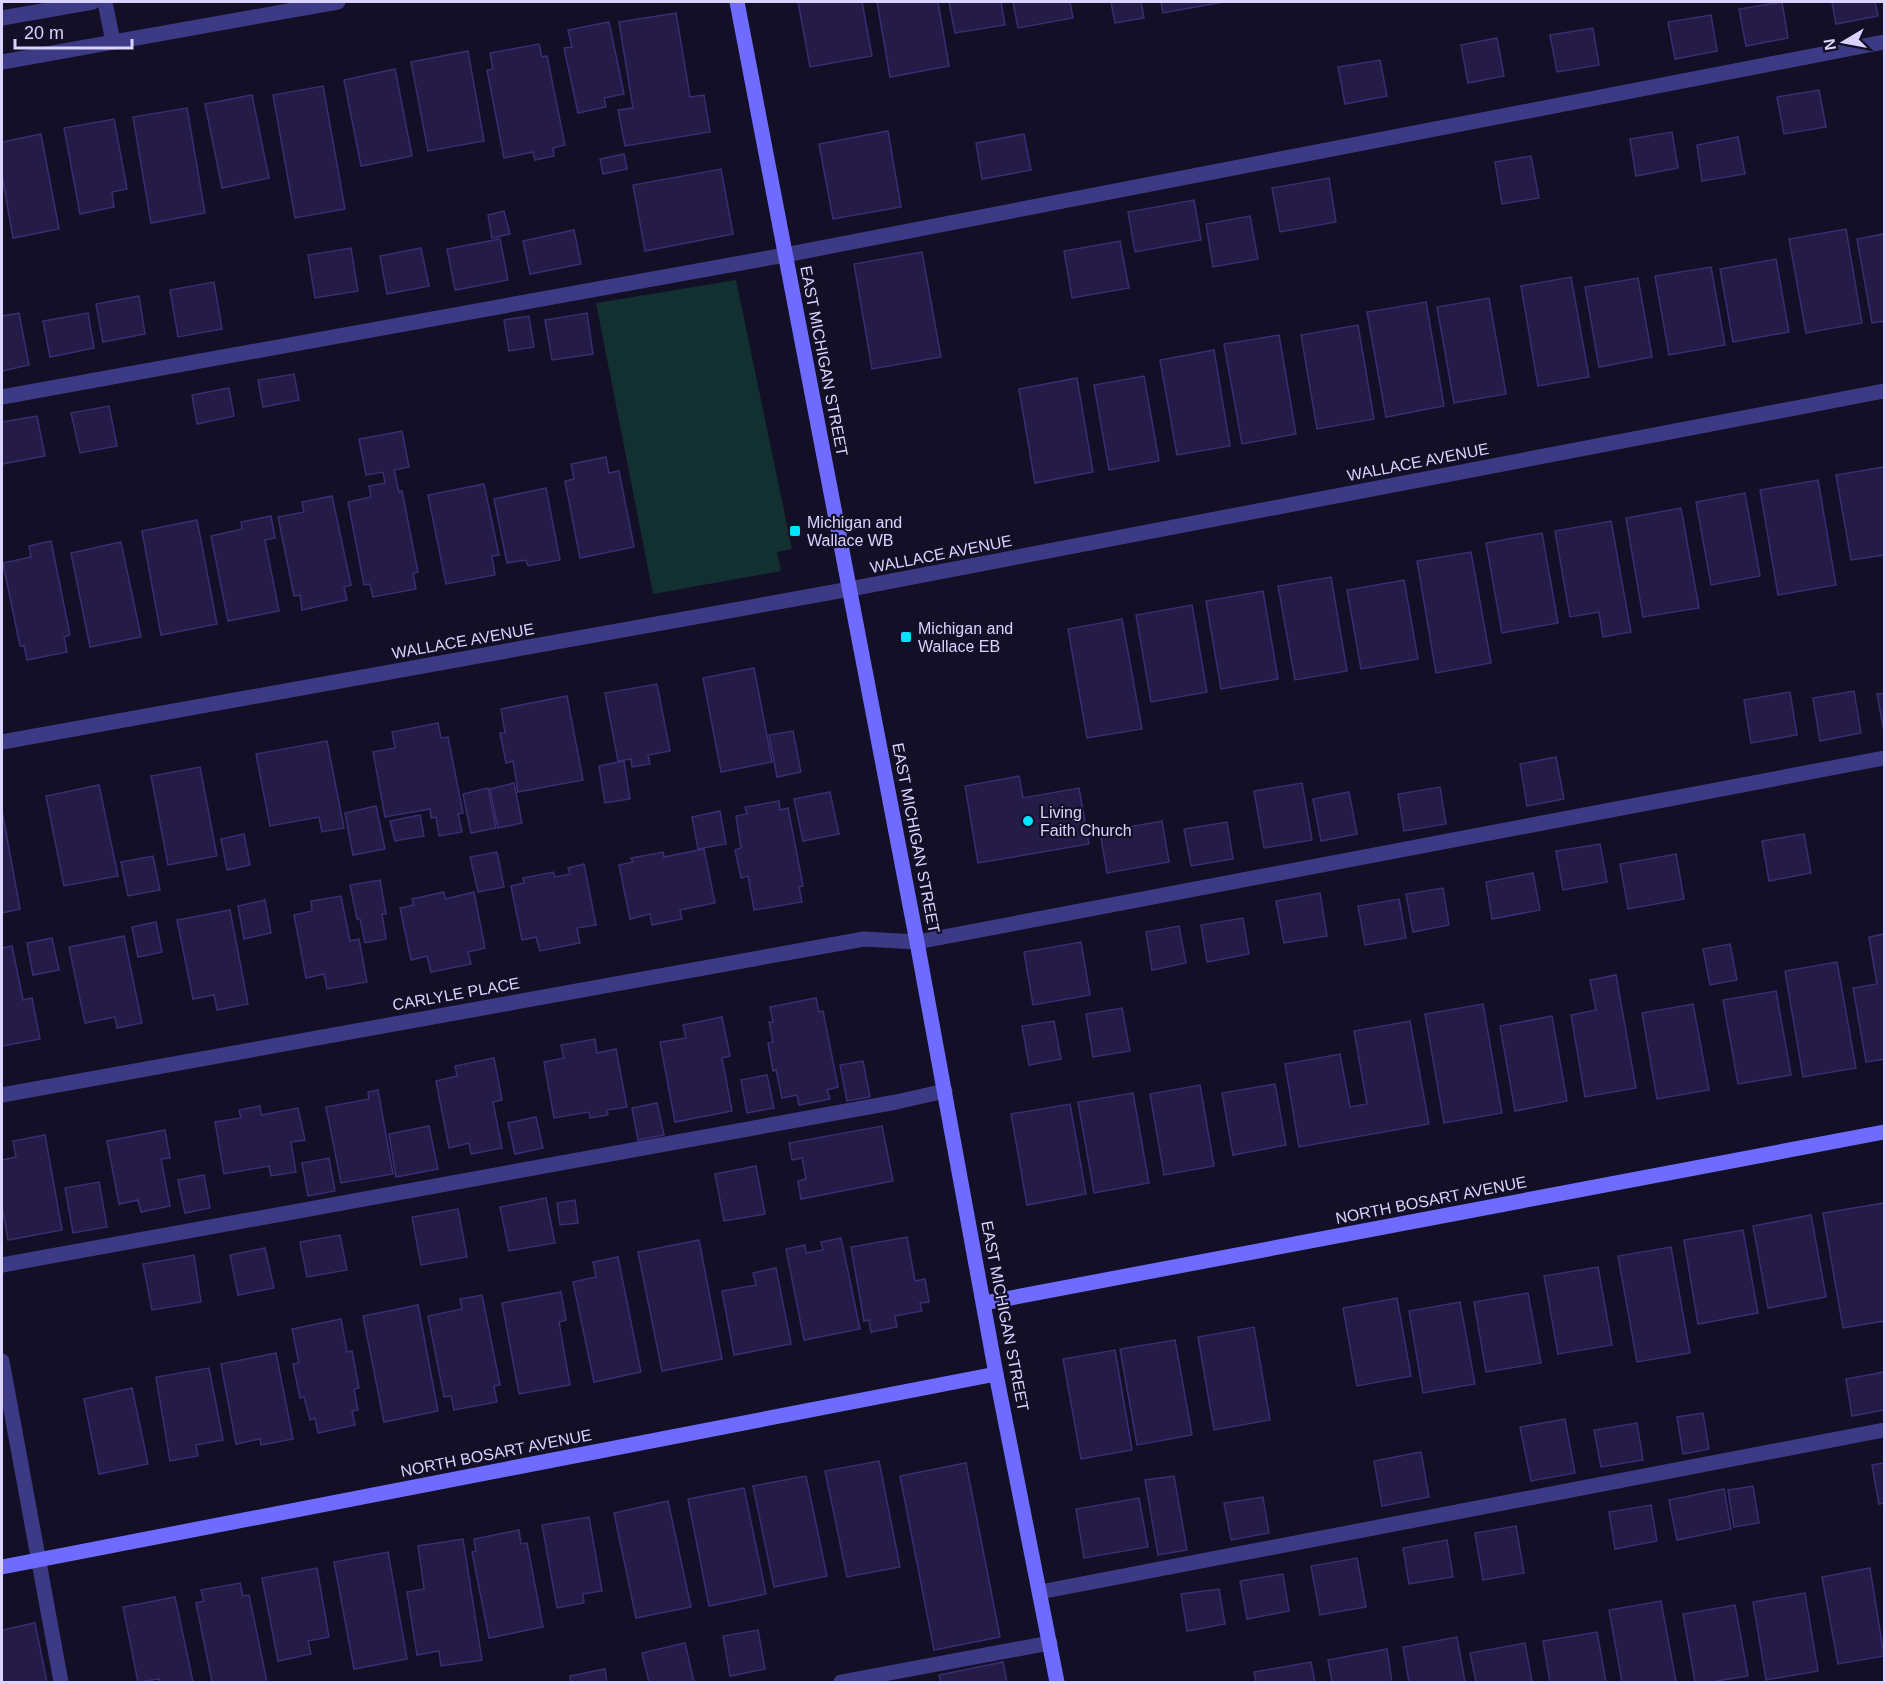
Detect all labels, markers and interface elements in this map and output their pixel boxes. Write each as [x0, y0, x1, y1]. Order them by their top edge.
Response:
scale bar [15, 12, 132, 50]
north arrow [1814, 12, 1874, 72]
text: 20 m [24, 23, 64, 43]
text: N [1820, 37, 1839, 52]
street label: EAST MICHIGAN STREET [797, 264, 851, 458]
street label: WALLACE AVENUE [1346, 440, 1490, 484]
place label: Michigan and Wallace WB [807, 514, 902, 549]
marker: Michigan and Wallace WB [788, 524, 802, 538]
street label: WALLACE AVENUE [869, 532, 1013, 576]
street label: WALLACE AVENUE [391, 620, 535, 662]
place label: Michigan and Wallace EB [918, 620, 1013, 655]
marker: Michigan and Wallace EB [899, 630, 913, 644]
street label: EAST MICHIGAN STREET [889, 741, 943, 935]
place label: Living Faith Church [1040, 804, 1132, 839]
marker: Living Faith Church [1021, 814, 1035, 828]
street label: CARLYLE PLACE [391, 974, 521, 1014]
street label: NORTH BOSART AVENUE [1334, 1173, 1528, 1227]
street label: EAST MICHIGAN STREET [978, 1219, 1032, 1413]
street label: NORTH BOSART AVENUE [399, 1426, 593, 1480]

